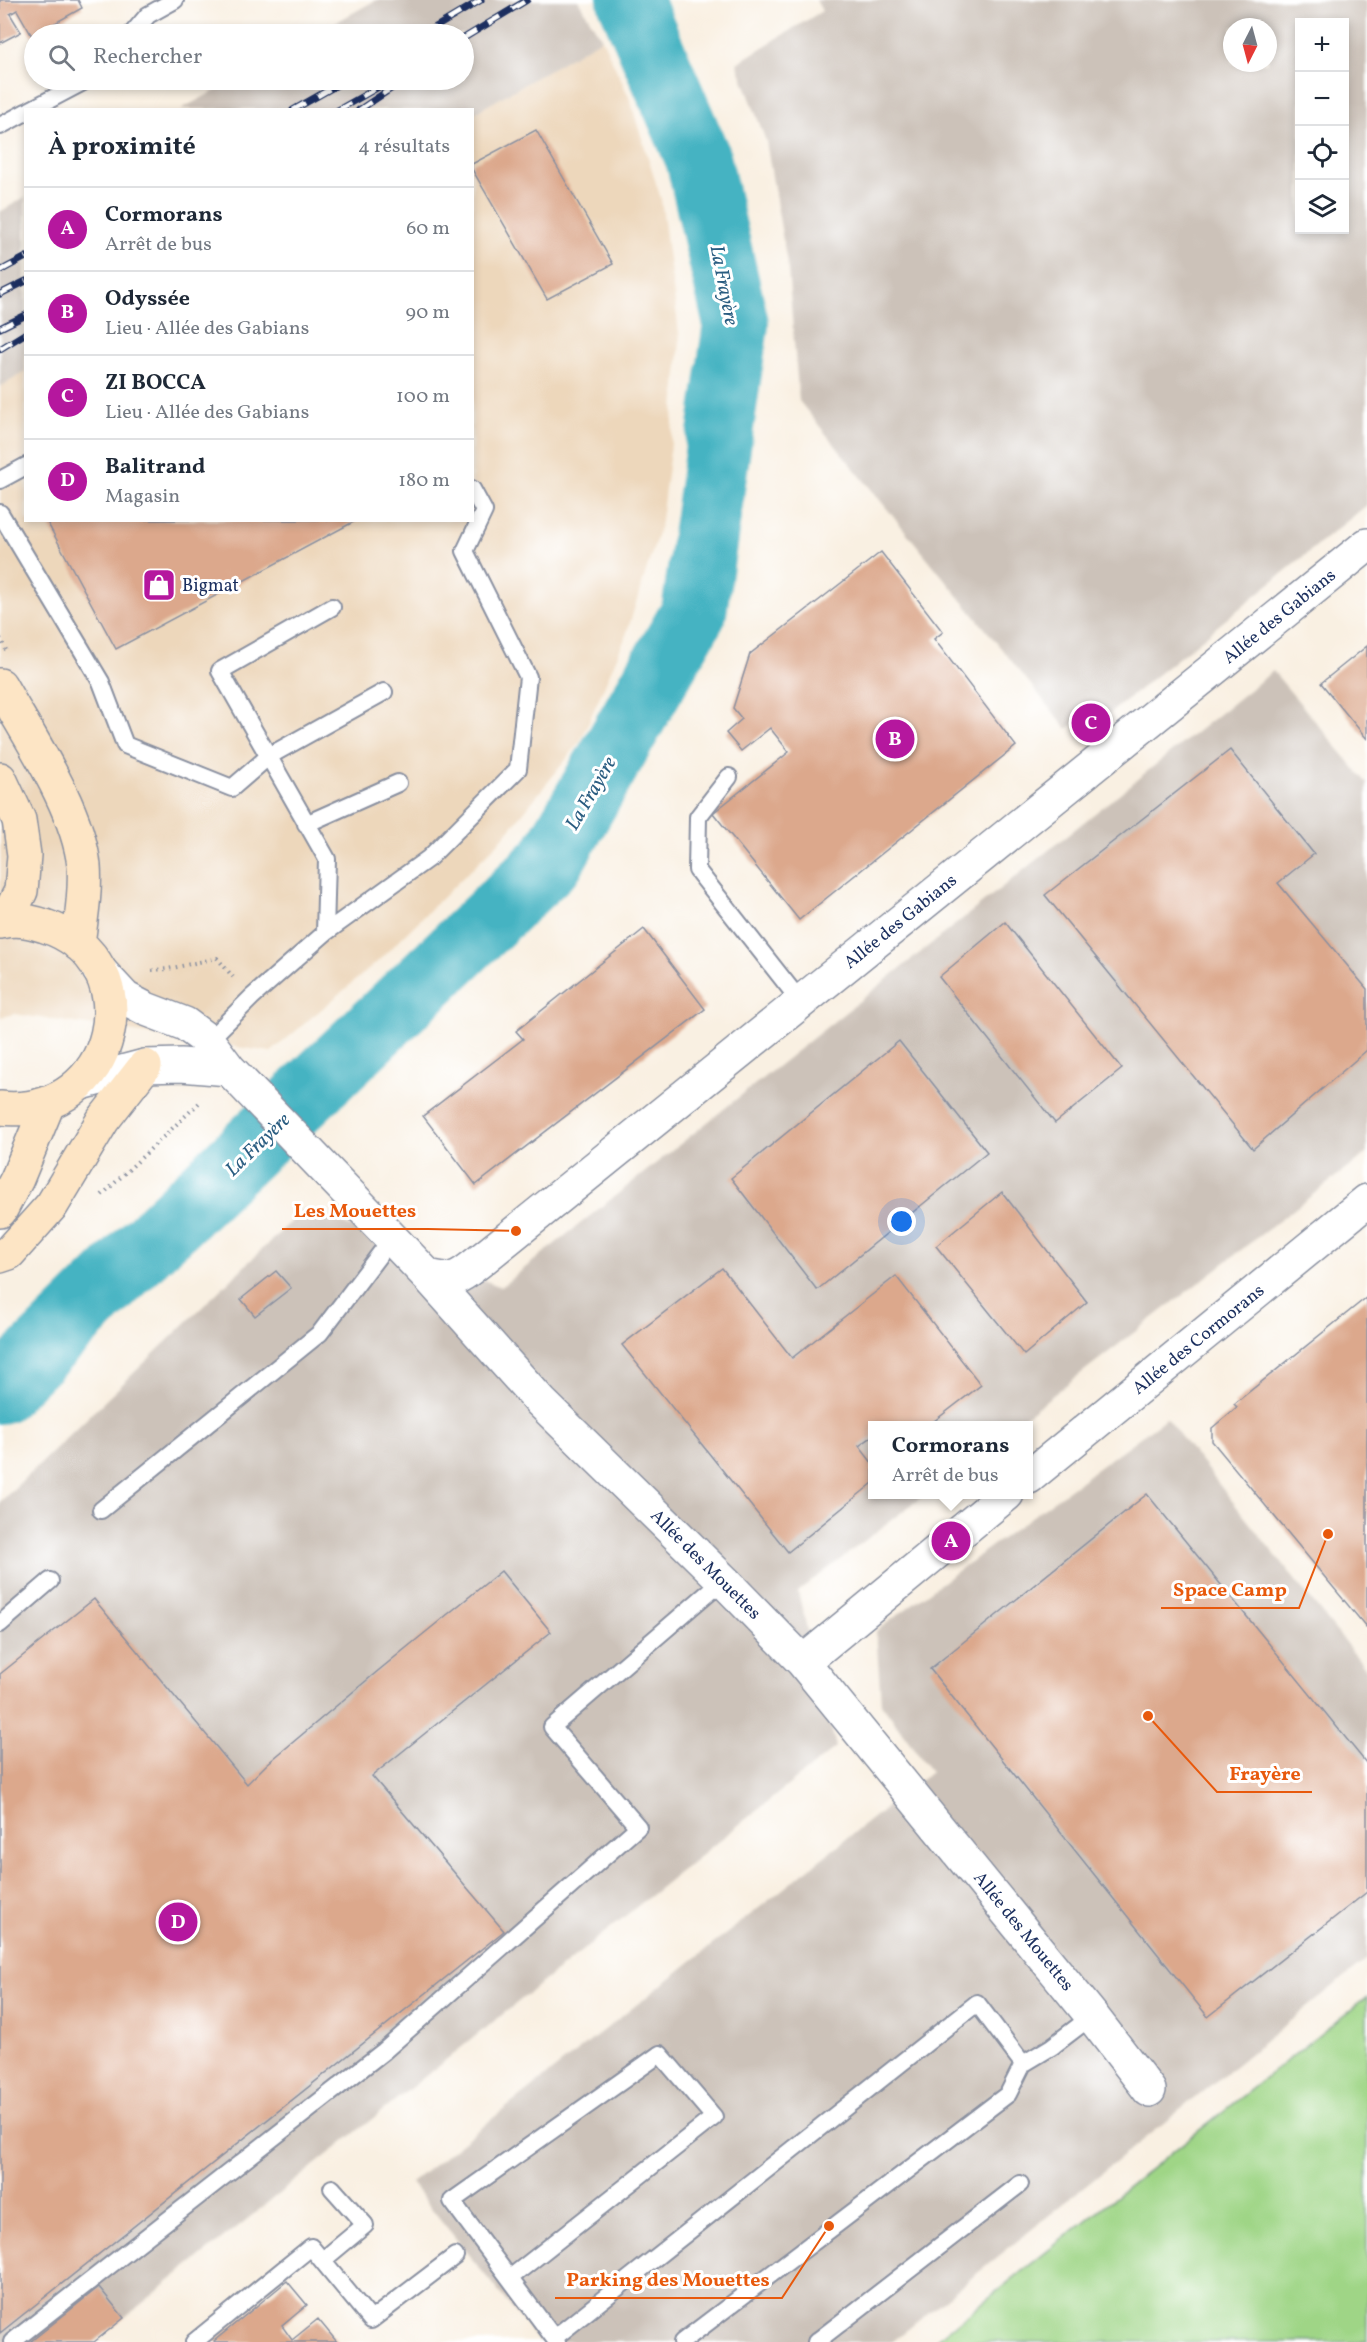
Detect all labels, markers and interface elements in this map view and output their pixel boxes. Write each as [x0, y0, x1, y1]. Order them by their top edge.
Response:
north arrow [1223, 18, 1277, 72]
map controls [1295, 18, 1349, 234]
button: + [1295, 18, 1349, 72]
search box [24, 24, 474, 90]
icon: search [45, 41, 78, 74]
text: Rechercher [93, 42, 202, 73]
button: − [1295, 72, 1349, 126]
button: locate [1295, 126, 1349, 180]
text: À proximité [48, 129, 196, 165]
text: 4 résultats [358, 133, 450, 161]
button: layers [1295, 180, 1349, 234]
text: Cormorans [105, 200, 223, 231]
text: A [60, 215, 75, 243]
text: 60 m [406, 215, 450, 243]
text: Arrêt de bus [105, 231, 212, 259]
water label: La Frayère [702, 243, 745, 329]
text: Odyssée [105, 284, 190, 315]
text: B [61, 299, 74, 327]
text: 90 m [406, 299, 450, 327]
text: Lieu · Allée des Gabians [105, 315, 309, 343]
text: ZI BOCCA [105, 368, 206, 399]
text: C [61, 383, 74, 411]
text: 100 m [396, 383, 450, 411]
text: Lieu · Allée des Gabians [105, 399, 309, 427]
text: Balitrand [105, 452, 205, 483]
text: D [60, 467, 75, 495]
text: 180 m [398, 467, 450, 495]
text: Magasin [105, 483, 180, 511]
street label: Allée des Gabians [1218, 564, 1342, 671]
shop icon: Bigmat [141, 567, 177, 603]
place label: Bigmat [182, 574, 239, 599]
pin: C [1072, 700, 1110, 746]
pin: B [876, 716, 914, 762]
water label: La Frayère [559, 751, 624, 836]
street label: Allée des Gabians [839, 869, 963, 976]
water label: La Frayère [220, 1107, 298, 1184]
callout: Les Mouettes [282, 1191, 428, 1229]
text: Les Mouettes [294, 1198, 416, 1226]
your location [887, 1207, 916, 1236]
street label: Allée des Cormorans [1128, 1279, 1270, 1401]
popup [868, 1421, 1033, 1499]
text: Cormorans [892, 1431, 1009, 1462]
text: Arrêt de bus [892, 1462, 999, 1490]
street label: Allée des Mouettes [644, 1504, 766, 1626]
pin: A [932, 1518, 970, 1564]
callout: Space Camp [1161, 1570, 1299, 1608]
text: Space Camp [1173, 1577, 1287, 1605]
callout: Frayère [1217, 1754, 1312, 1792]
text: Frayère [1229, 1761, 1301, 1789]
street label: Allée des Mouettes [967, 1867, 1079, 1997]
pin: D [158, 1900, 198, 1944]
callout: Parking des Mouettes [555, 2260, 782, 2298]
text: Parking des Mouettes [566, 2267, 770, 2295]

